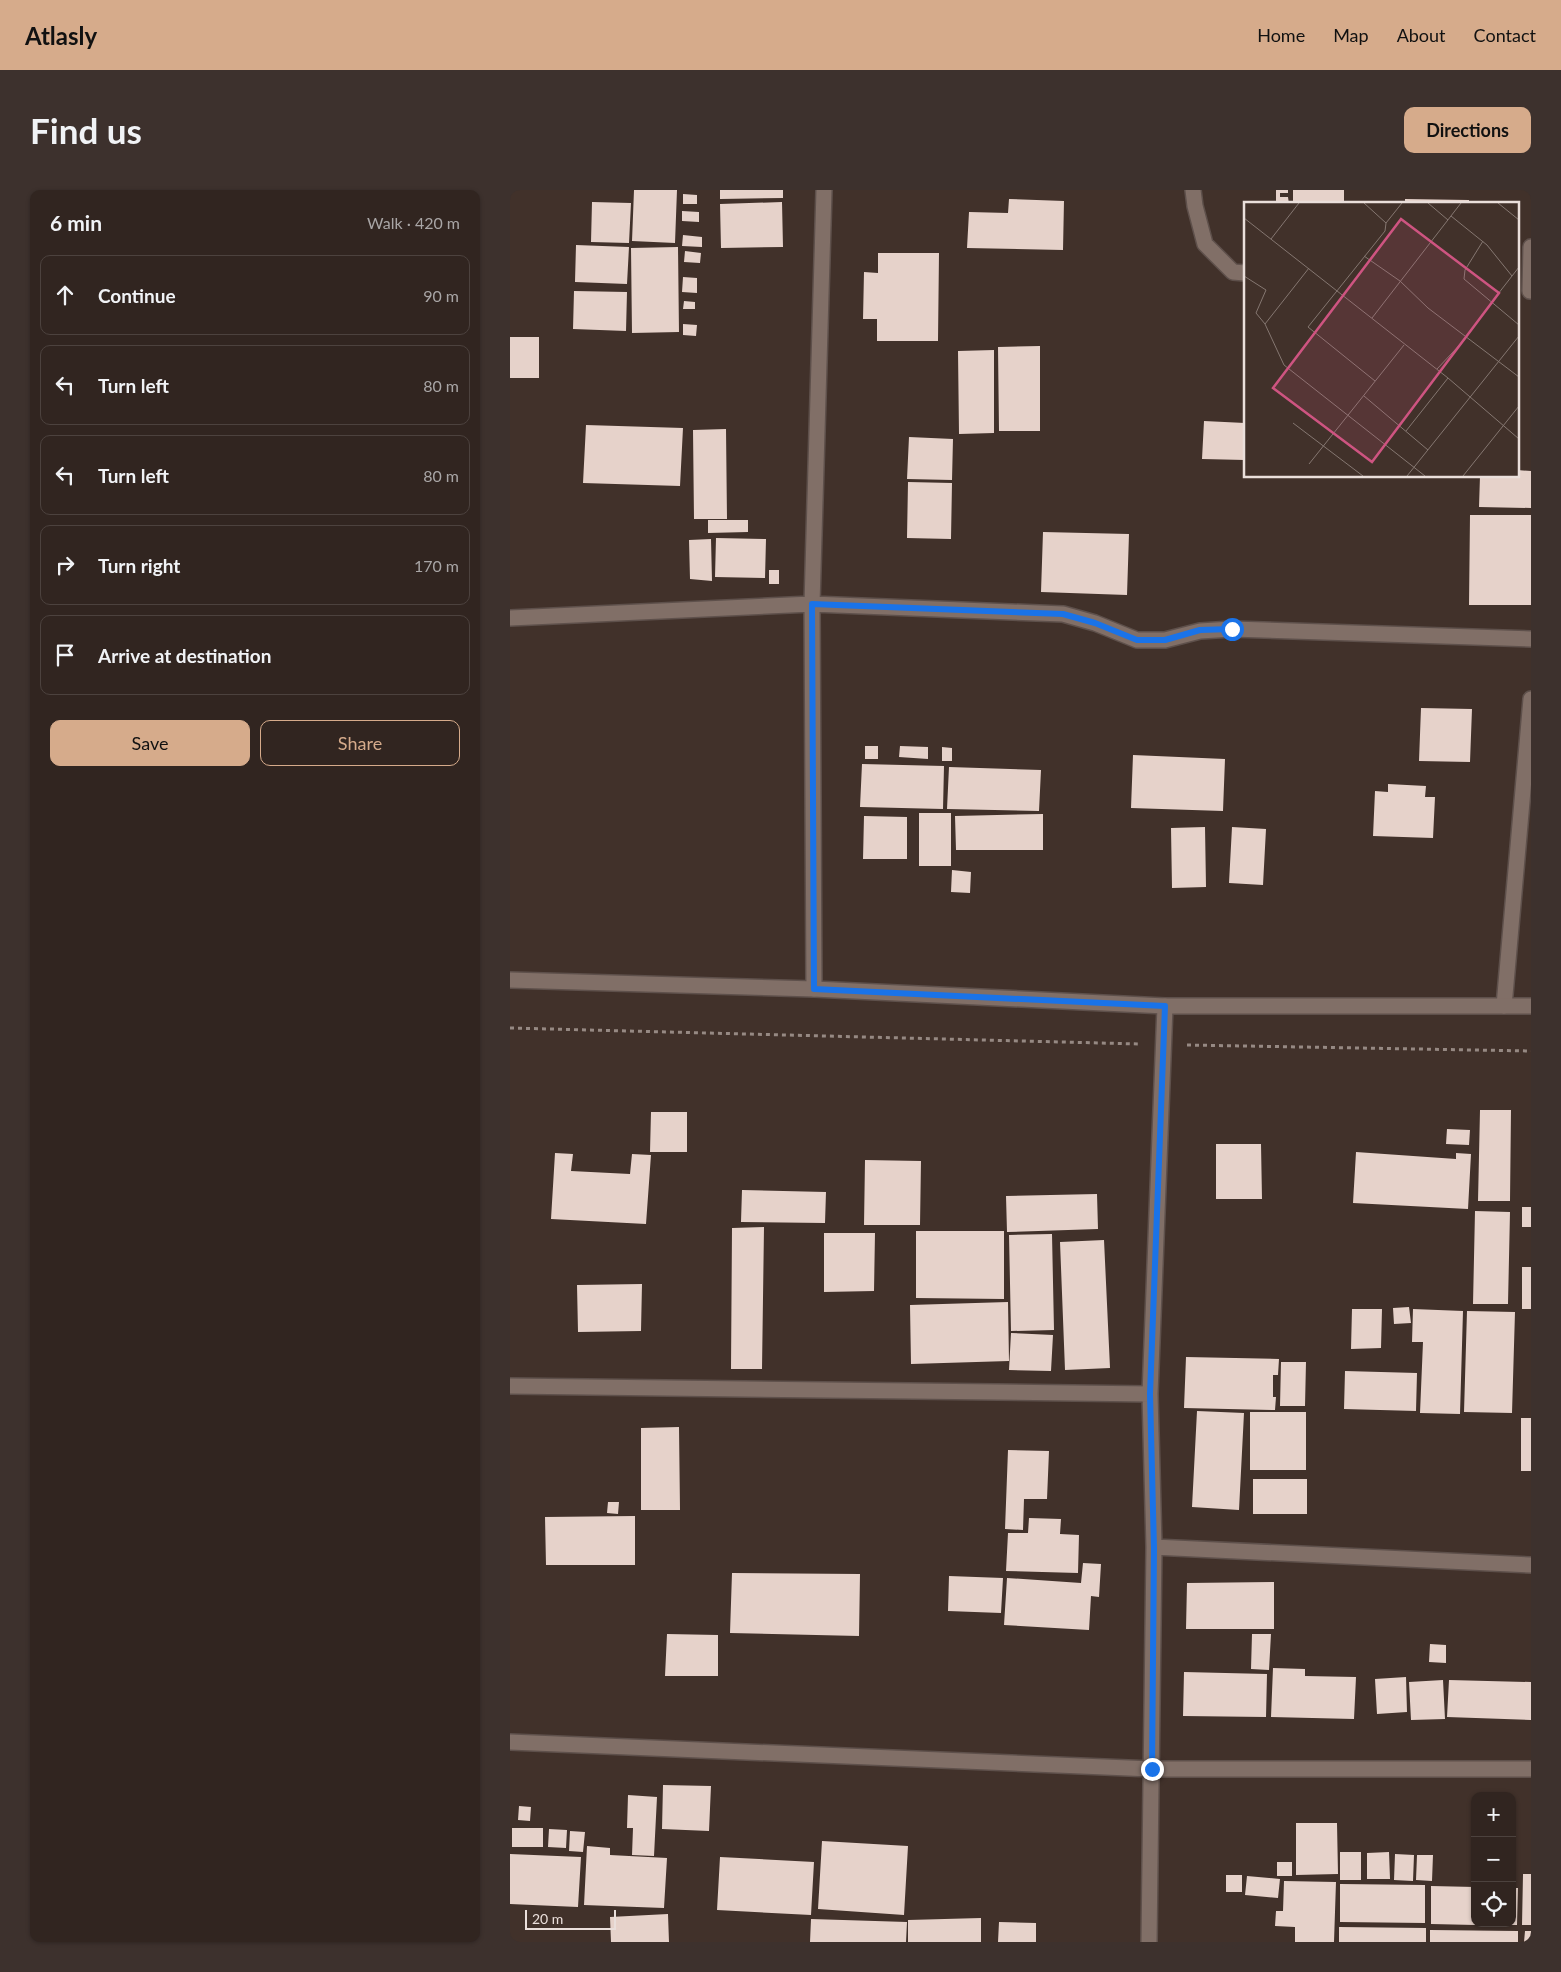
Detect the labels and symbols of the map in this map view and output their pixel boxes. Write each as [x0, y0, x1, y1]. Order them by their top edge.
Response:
inset map [1244, 202, 1518, 478]
route start [1221, 618, 1244, 641]
route end [1141, 1758, 1164, 1781]
scale bar [525, 1907, 616, 1930]

